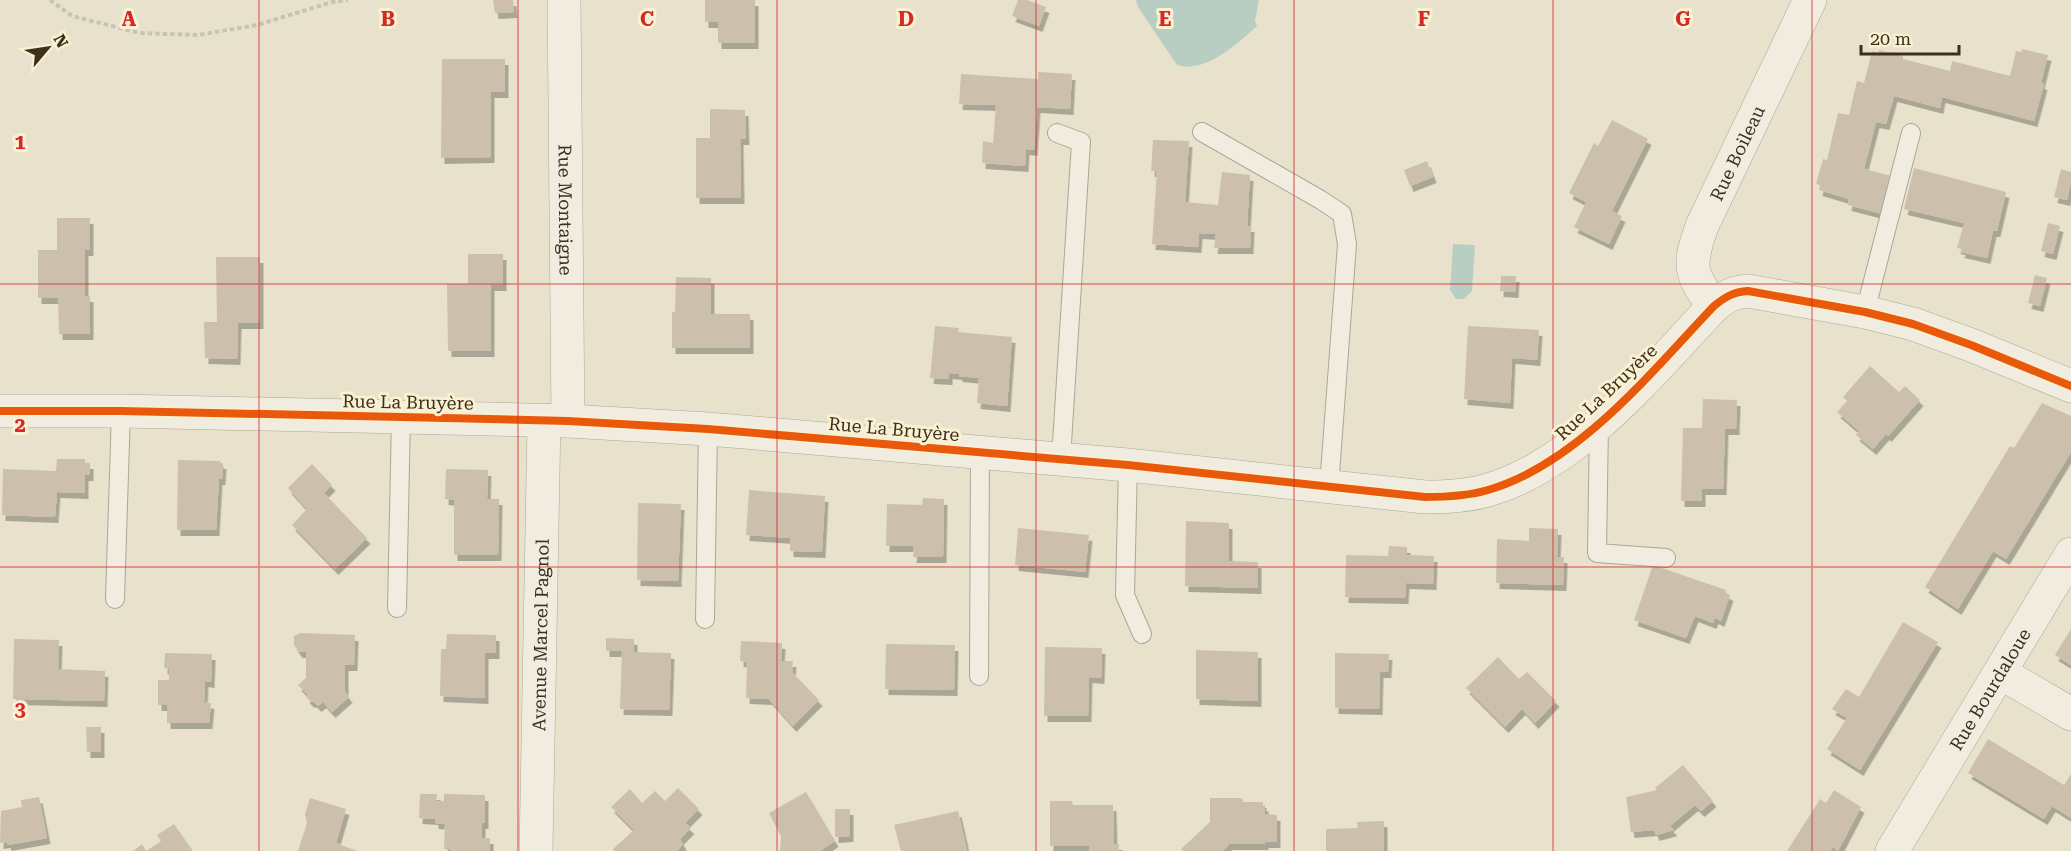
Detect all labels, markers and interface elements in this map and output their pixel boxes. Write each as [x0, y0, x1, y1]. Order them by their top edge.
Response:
text: A [122, 7, 137, 31]
text: B [381, 7, 395, 31]
text: C [640, 7, 654, 31]
text: D [898, 7, 914, 31]
text: E [1159, 7, 1172, 31]
text: F [1418, 7, 1430, 31]
text: G [1675, 7, 1691, 31]
north arrow [18, 18, 78, 78]
scale bar [1861, 18, 1958, 56]
text: 20 m [1870, 28, 1911, 49]
text: N [49, 31, 72, 51]
street label: Rue Boileau [1705, 102, 1769, 204]
text: 1 [14, 130, 26, 154]
street label: Rue Montaigne [555, 144, 577, 276]
street label: Rue La Bruyère [1551, 339, 1661, 444]
street label: Rue La Bruyère [342, 390, 474, 414]
text: 2 [14, 413, 26, 437]
street label: Rue La Bruyère [828, 413, 960, 445]
street label: Avenue Marcel Pagnol [528, 538, 552, 731]
street label: Rue Bourdaloue [1945, 624, 2034, 754]
text: 3 [14, 697, 26, 721]

